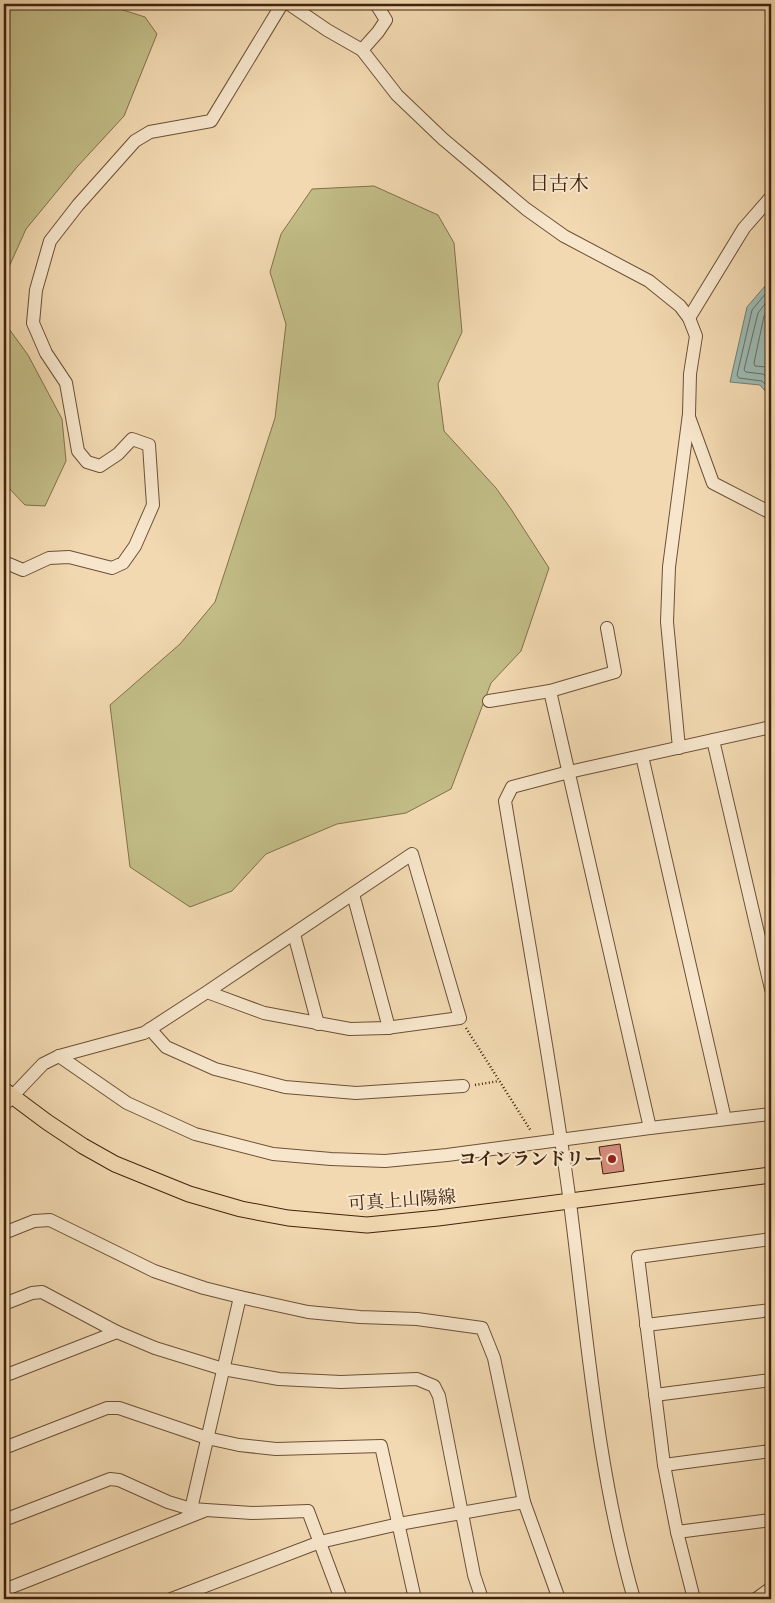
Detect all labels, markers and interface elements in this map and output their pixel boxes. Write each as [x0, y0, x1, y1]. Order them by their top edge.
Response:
district label: 日古木 [529, 173, 589, 195]
place label: コインランドリー [459, 1150, 602, 1169]
marker: コインランドリー [606, 1153, 618, 1165]
street label: 可真上山陽線 [347, 1186, 457, 1214]

